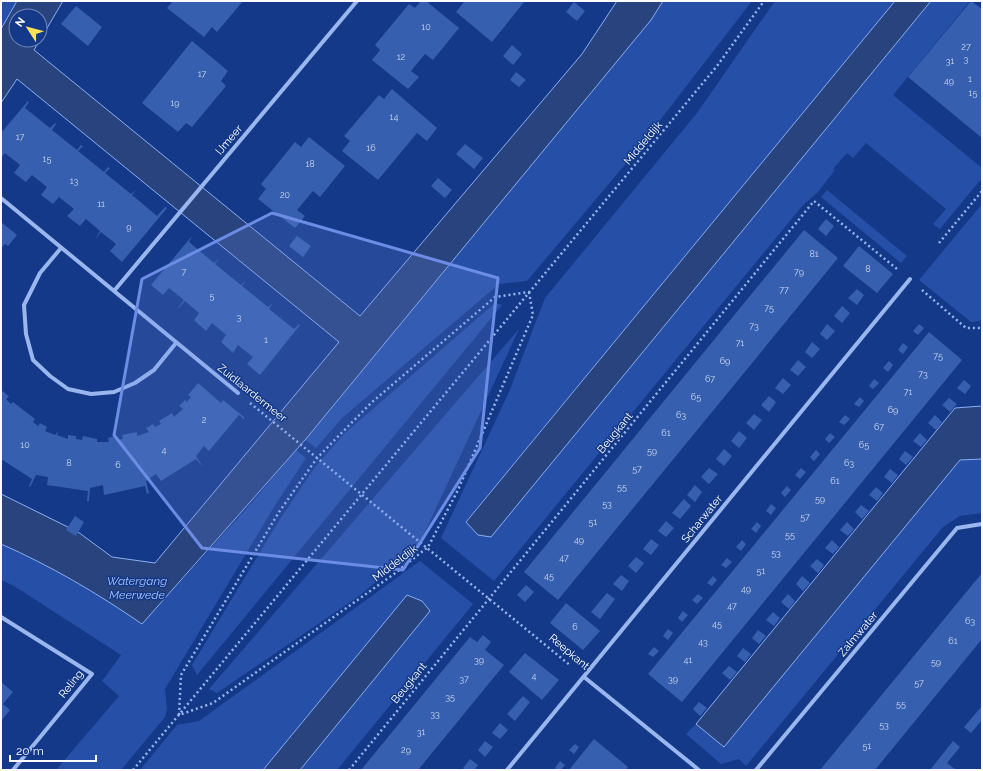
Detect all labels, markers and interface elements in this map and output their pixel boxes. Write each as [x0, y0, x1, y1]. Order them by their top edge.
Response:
north arrow [8, 8, 48, 48]
text: N [13, 15, 28, 30]
house number: 10 [421, 22, 431, 32]
house number: 27 [961, 42, 971, 52]
house number: 12 [397, 52, 406, 62]
house number: 3 [964, 54, 969, 64]
house number: 31 [946, 56, 954, 66]
house number: 17 [198, 69, 206, 79]
house number: 1 [968, 74, 972, 84]
house number: 49 [944, 76, 954, 86]
house number: 15 [969, 88, 977, 98]
house number: 19 [170, 98, 180, 108]
house number: 14 [390, 112, 398, 122]
street label: Middeldijk [621, 119, 665, 167]
street label: IJmeer [213, 122, 245, 158]
house number: 17 [16, 132, 24, 142]
house number: 16 [366, 143, 376, 153]
house number: 15 [43, 154, 51, 164]
house number: 18 [305, 159, 315, 169]
house number: 13 [70, 176, 79, 186]
house number: 20 [280, 190, 291, 200]
house number: 11 [97, 199, 105, 209]
house number: 9 [126, 222, 132, 232]
house number: 81 [809, 249, 819, 259]
house number: 8 [865, 264, 871, 274]
house number: 7 [182, 267, 187, 277]
house number: 79 [794, 267, 804, 277]
house number: 77 [779, 285, 789, 295]
house number: 5 [210, 291, 215, 301]
house number: 75 [764, 303, 774, 313]
house number: 3 [237, 312, 242, 322]
house number: 73 [749, 321, 759, 331]
house number: 1 [264, 335, 268, 345]
house number: 71 [736, 338, 744, 348]
house number: 75 [933, 351, 943, 361]
house number: 69 [720, 356, 730, 366]
street label: Zuidlaardermeer [215, 361, 289, 425]
house number: 73 [918, 369, 928, 379]
house number: 67 [705, 374, 715, 384]
house number: 71 [904, 387, 912, 397]
house number: 65 [691, 392, 701, 402]
house number: 69 [888, 405, 898, 415]
street label: Beugkant [595, 410, 636, 456]
house number: 63 [676, 410, 686, 420]
house number: 2 [202, 415, 207, 425]
house number: 67 [874, 422, 884, 432]
house number: 61 [661, 428, 671, 438]
house number: 10 [20, 440, 30, 450]
house number: 65 [859, 440, 869, 450]
house number: 4 [162, 445, 167, 455]
house number: 59 [647, 446, 657, 456]
house number: 8 [66, 458, 72, 468]
house number: 63 [844, 458, 854, 468]
house number: 6 [115, 460, 121, 470]
house number: 57 [632, 464, 642, 474]
house number: 61 [830, 476, 840, 486]
house number: 55 [617, 482, 627, 492]
street label: Scharwater [679, 492, 725, 545]
house number: 59 [815, 494, 825, 504]
house number: 53 [602, 499, 612, 509]
house number: 57 [800, 512, 810, 522]
house number: 51 [589, 517, 598, 527]
house number: 55 [785, 530, 795, 540]
house number: 49 [574, 535, 584, 545]
street label: Middeldijk [370, 542, 420, 584]
house number: 53 [771, 548, 781, 558]
house number: 47 [559, 553, 569, 563]
house number: 51 [757, 566, 766, 576]
house number: 45 [544, 571, 554, 581]
water label: Watergang Meerwede [107, 574, 167, 602]
house number: 49 [741, 584, 751, 594]
house number: 47 [727, 601, 737, 611]
street label: Zalmwater [835, 609, 881, 659]
house number: 63 [965, 616, 975, 626]
house number: 45 [712, 619, 722, 629]
house number: 6 [572, 622, 578, 632]
street label: Reepkant [546, 631, 592, 673]
house number: 61 [948, 636, 958, 646]
house number: 43 [698, 637, 708, 647]
house number: 39 [474, 655, 484, 665]
house number: 41 [684, 655, 693, 665]
house number: 59 [931, 657, 941, 667]
street label: Beugkant [389, 660, 430, 706]
street label: Reling [56, 667, 86, 701]
house number: 4 [532, 671, 537, 681]
house number: 37 [459, 674, 469, 684]
house number: 39 [668, 674, 678, 684]
house number: 57 [914, 678, 924, 688]
house number: 35 [445, 692, 455, 702]
house number: 55 [896, 699, 906, 709]
house number: 33 [430, 709, 440, 719]
house number: 53 [879, 720, 889, 730]
house number: 31 [417, 727, 425, 737]
scale bar [10, 737, 96, 763]
house number: 51 [863, 741, 872, 751]
text: 20 m [16, 744, 44, 758]
house number: 29 [401, 745, 411, 755]

